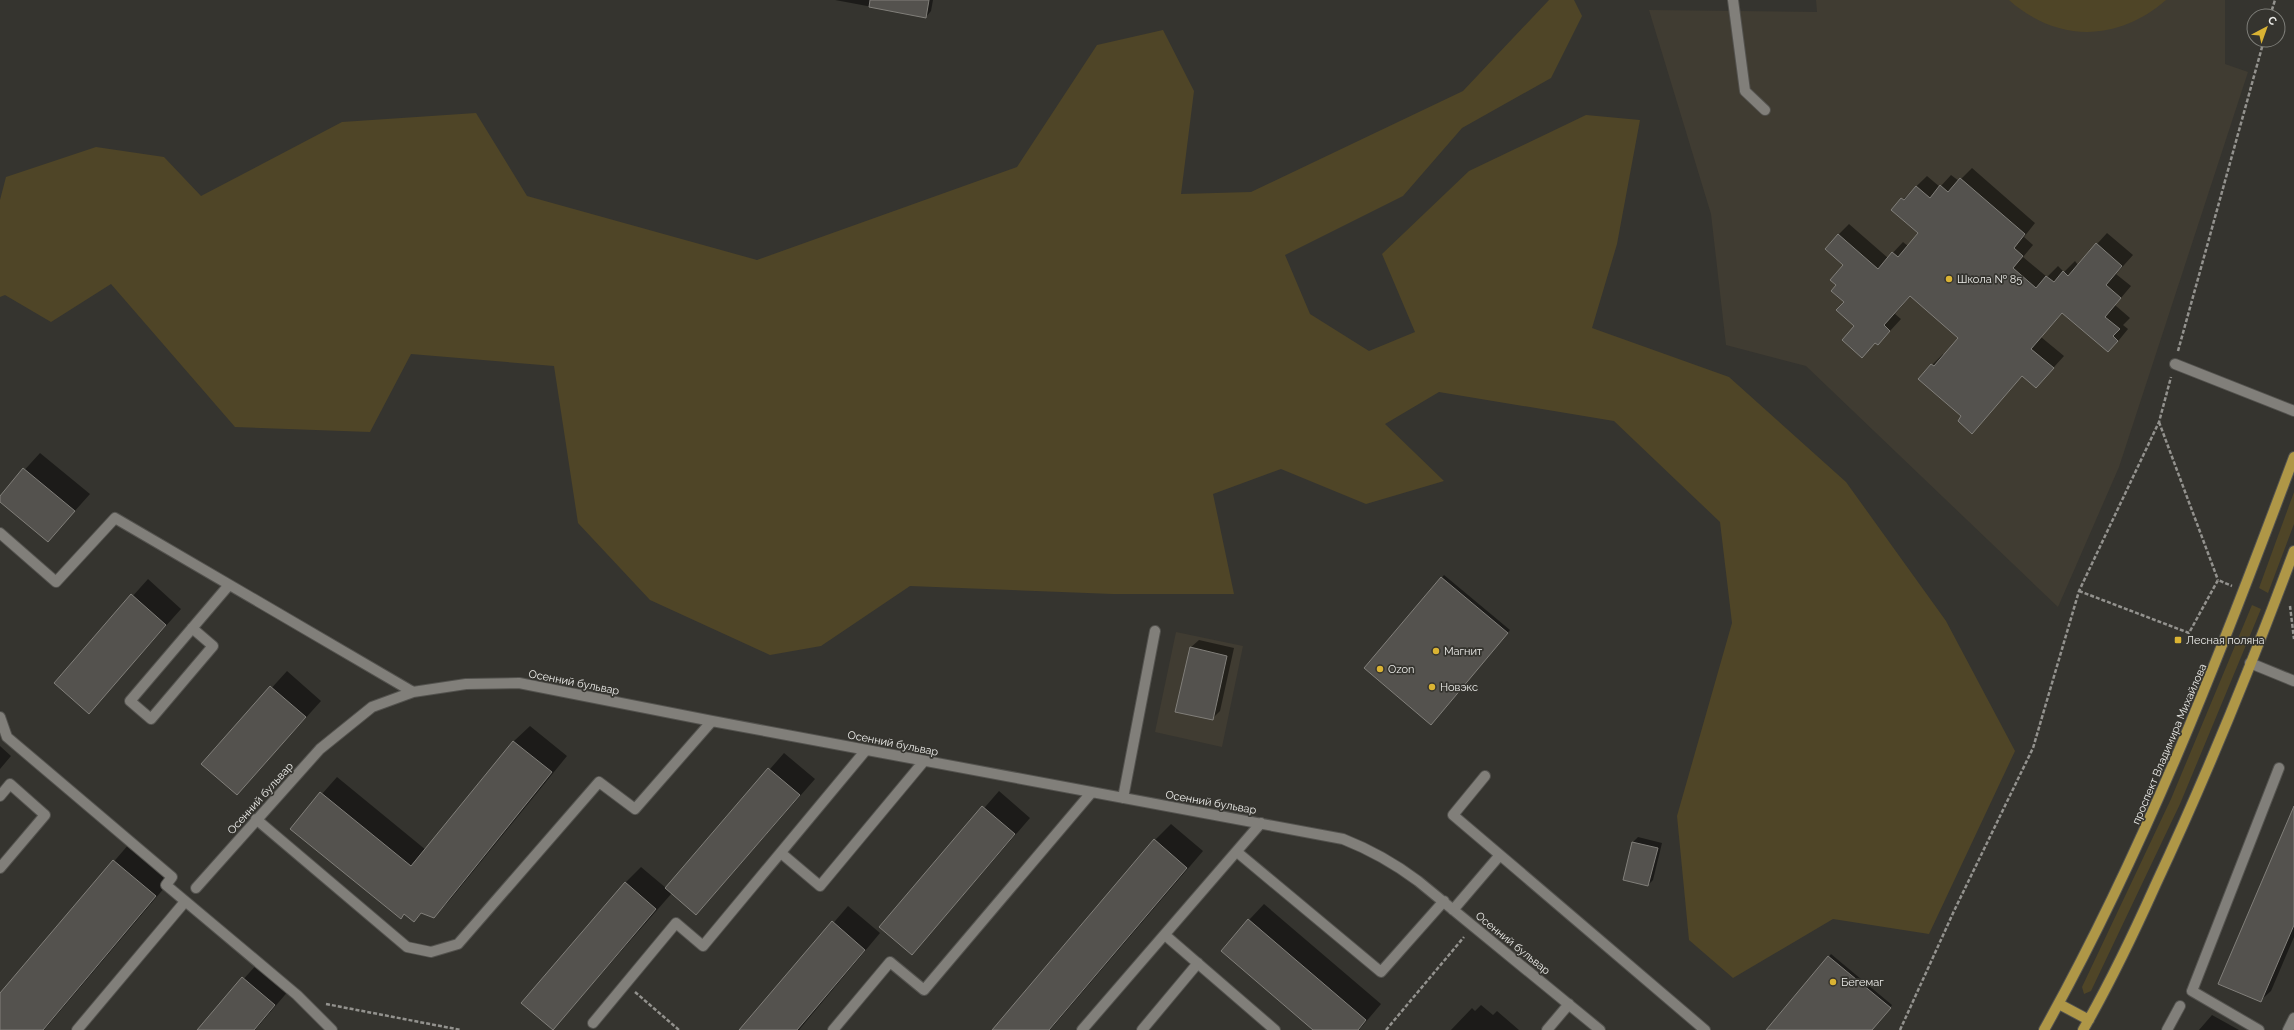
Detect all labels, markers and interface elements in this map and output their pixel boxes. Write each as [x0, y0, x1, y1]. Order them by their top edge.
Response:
north arrow [2246, 8, 2286, 48]
text: С [2265, 13, 2280, 29]
place label: Школа № 85 [1957, 273, 2022, 286]
marker: Школа № 85 [1944, 274, 1954, 284]
place label: Лесная поляна [2186, 634, 2265, 647]
marker: Лесная поляна [2173, 635, 2183, 645]
place label: Магнит [1444, 645, 1483, 658]
marker: Магнит [1431, 646, 1441, 656]
street label: проспект Владимира Михайлова [2130, 662, 2209, 827]
place label: Ozon [1388, 663, 1415, 676]
marker: Ozon [1375, 664, 1385, 674]
street label: Осенний бульвар [527, 667, 621, 698]
place label: Новэкс [1440, 681, 1478, 694]
marker: Новэкс [1427, 682, 1437, 692]
street label: Осенний бульвар [846, 728, 940, 759]
street label: Осенний бульвар [225, 760, 296, 837]
street label: Осенний бульвар [1164, 788, 1258, 817]
street label: Осенний бульвар [1473, 909, 1553, 978]
place label: Бегемаг [1841, 976, 1884, 989]
marker: Бегемаг [1828, 977, 1838, 987]

